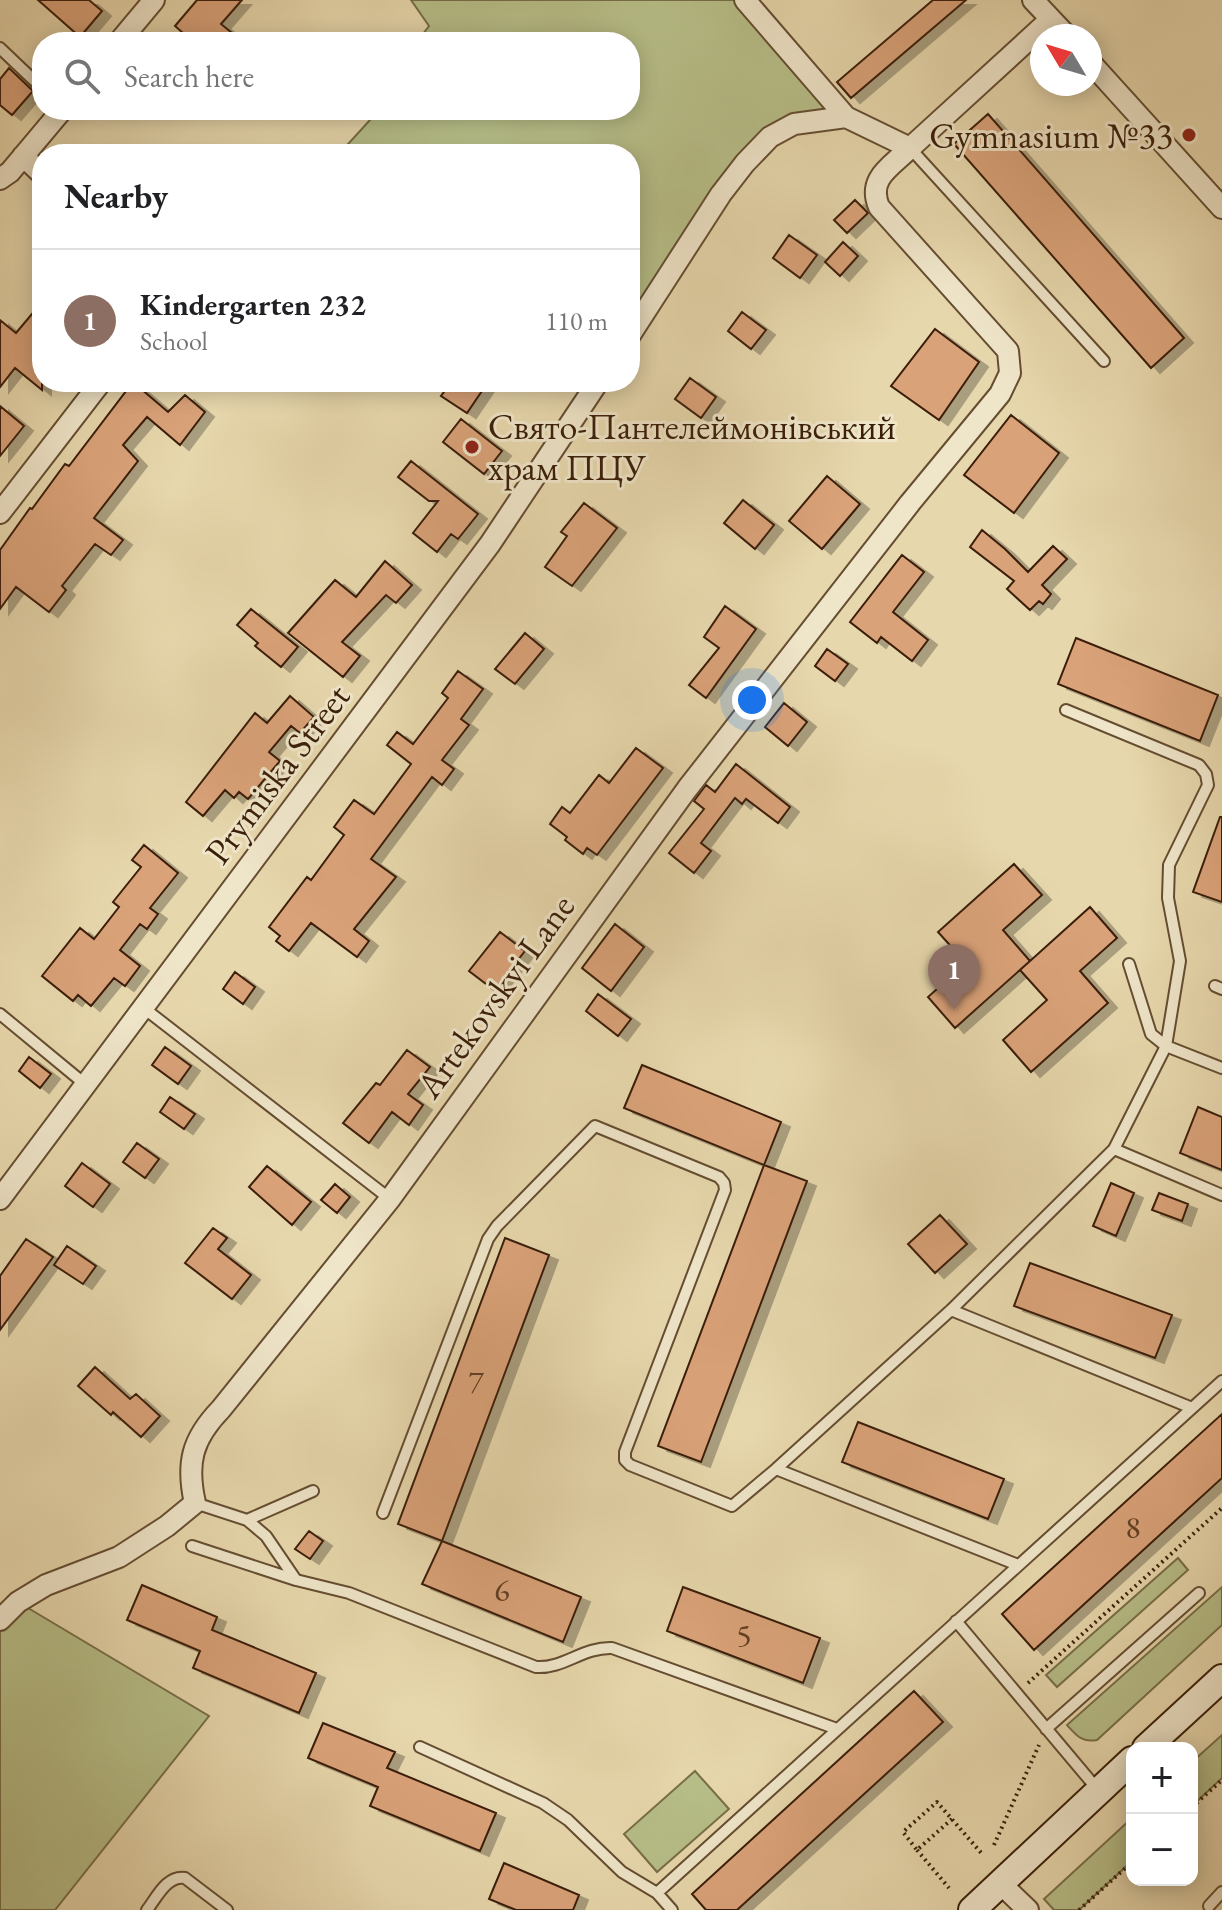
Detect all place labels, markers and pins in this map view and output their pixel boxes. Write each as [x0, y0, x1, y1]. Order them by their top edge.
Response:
place label: Gymnasium №33 [929, 112, 1173, 159]
marker: Gymnasium №33 [1180, 126, 1198, 144]
place label: Свято-Пантелеймонівський храм ПЦУ [488, 403, 896, 491]
marker: Свято-Пантелеймонівський храм ПЦУ [463, 438, 481, 456]
pin: 1 [928, 944, 980, 1010]

